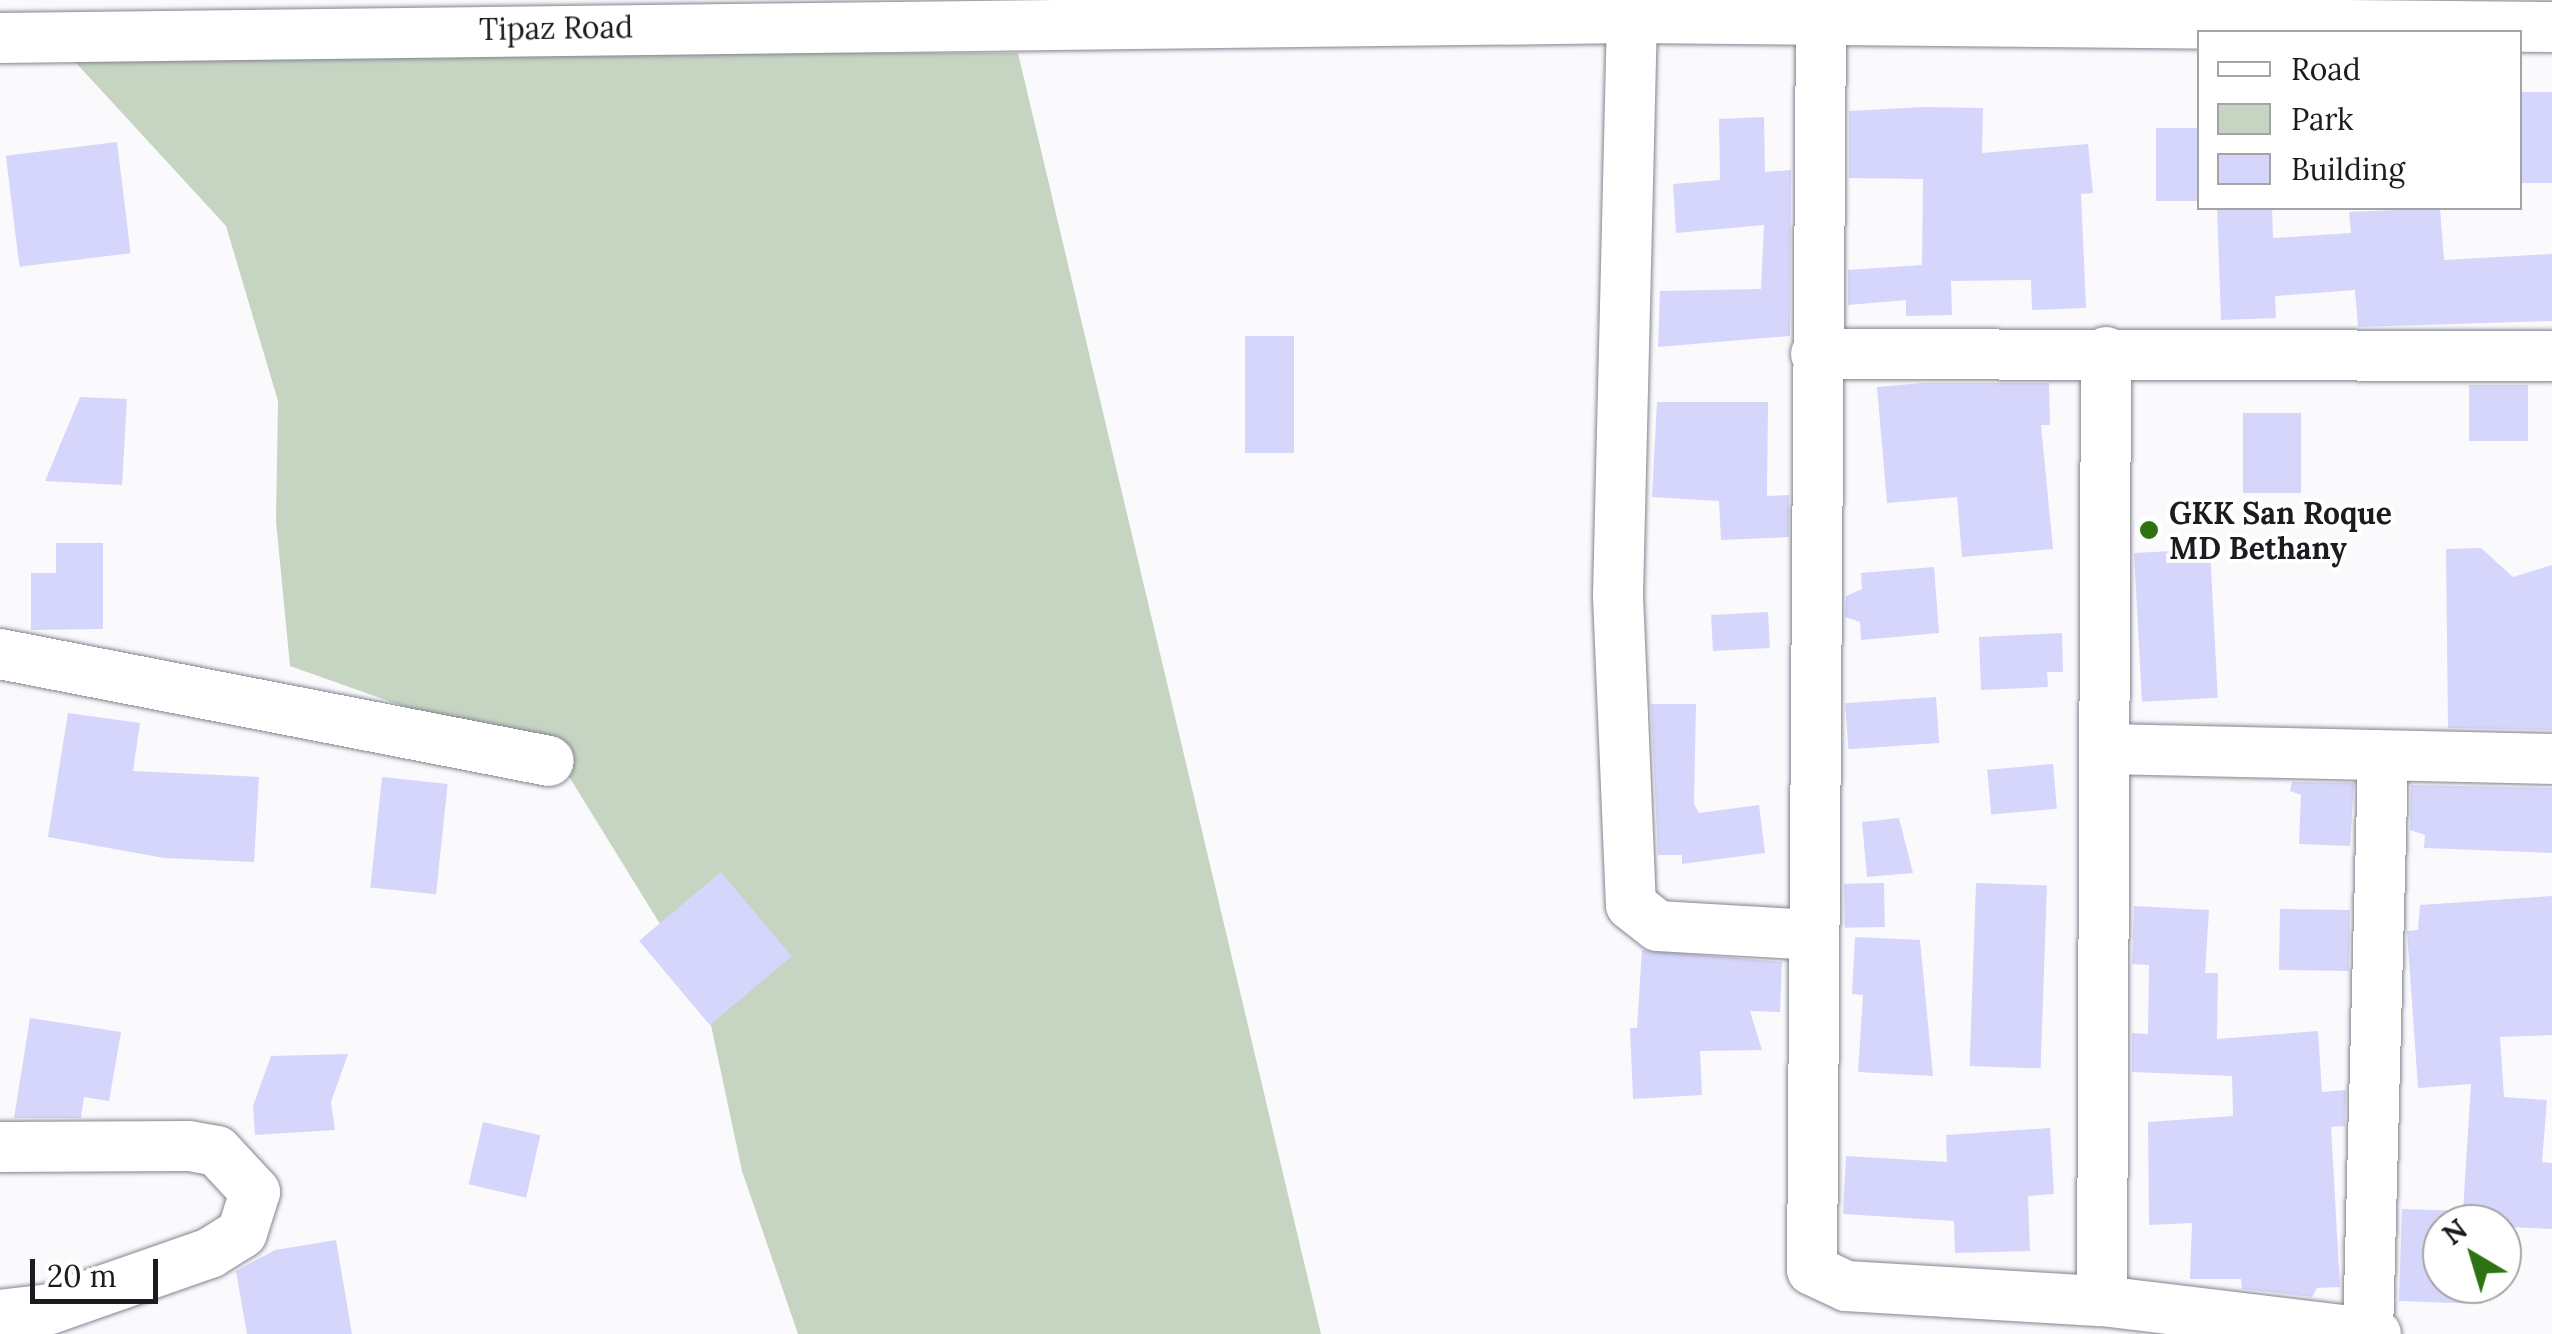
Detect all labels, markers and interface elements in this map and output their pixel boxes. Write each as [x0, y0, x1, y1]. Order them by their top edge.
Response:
street label: Tipaz Road [479, 9, 633, 47]
legend [2197, 30, 2522, 210]
text: Road [2291, 50, 2361, 88]
text: Park [2291, 100, 2353, 138]
text: Building [2291, 150, 2405, 188]
place label: GKK San Roque MD Bethany [2169, 495, 2392, 566]
marker: GKK San Roque MD Bethany [2138, 519, 2160, 541]
north arrow [2422, 1204, 2522, 1304]
text: N [2435, 1211, 2474, 1253]
scale bar [35, 1239, 162, 1301]
text: 20 m [47, 1257, 116, 1295]

